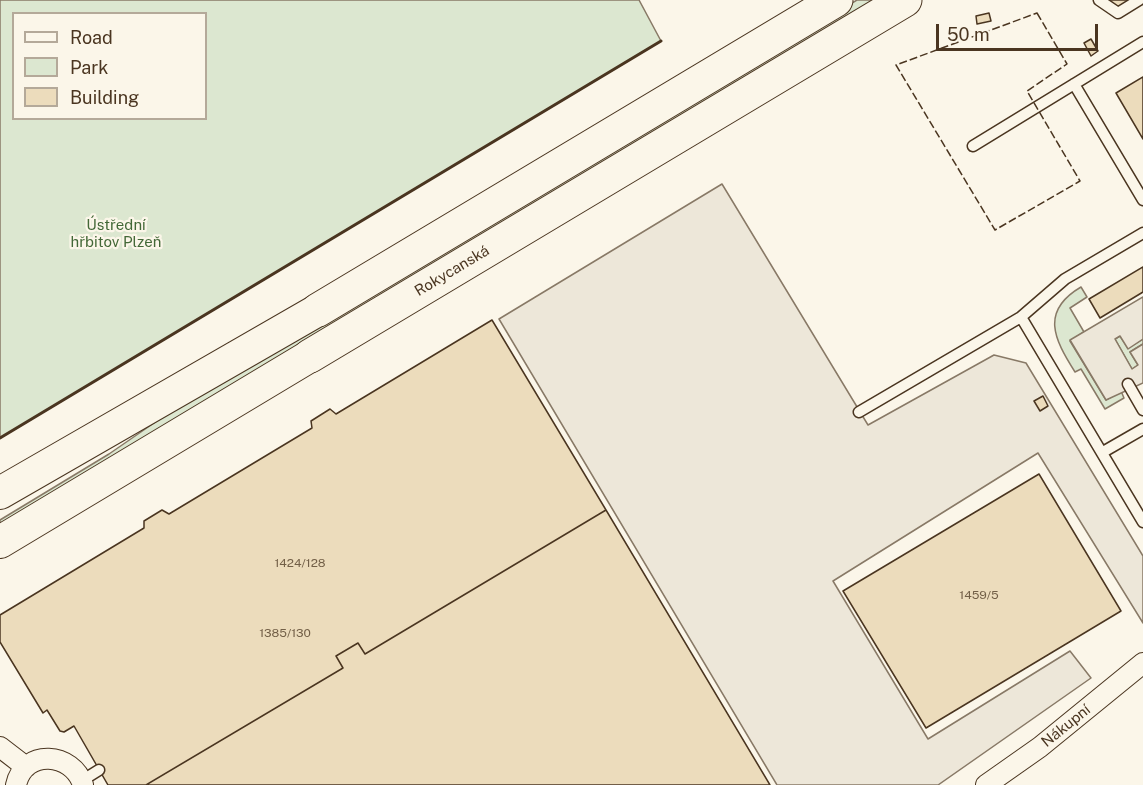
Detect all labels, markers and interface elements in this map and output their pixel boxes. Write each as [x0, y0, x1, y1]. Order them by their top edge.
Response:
legend [12, 12, 207, 120]
scale bar [939, 12, 1101, 50]
text: 50 m [947, 24, 990, 45]
text: Road [70, 27, 113, 48]
text: Park [70, 57, 108, 78]
text: Building [70, 87, 139, 108]
park label: Ústřední hřbitov Plzeň [71, 216, 161, 251]
street label: Rokycanská [411, 242, 493, 300]
house number: 1424/128 [274, 556, 326, 570]
house number: 1459/5 [959, 588, 999, 602]
house number: 1385/130 [259, 626, 311, 640]
street label: Nákupní [1038, 701, 1094, 751]

